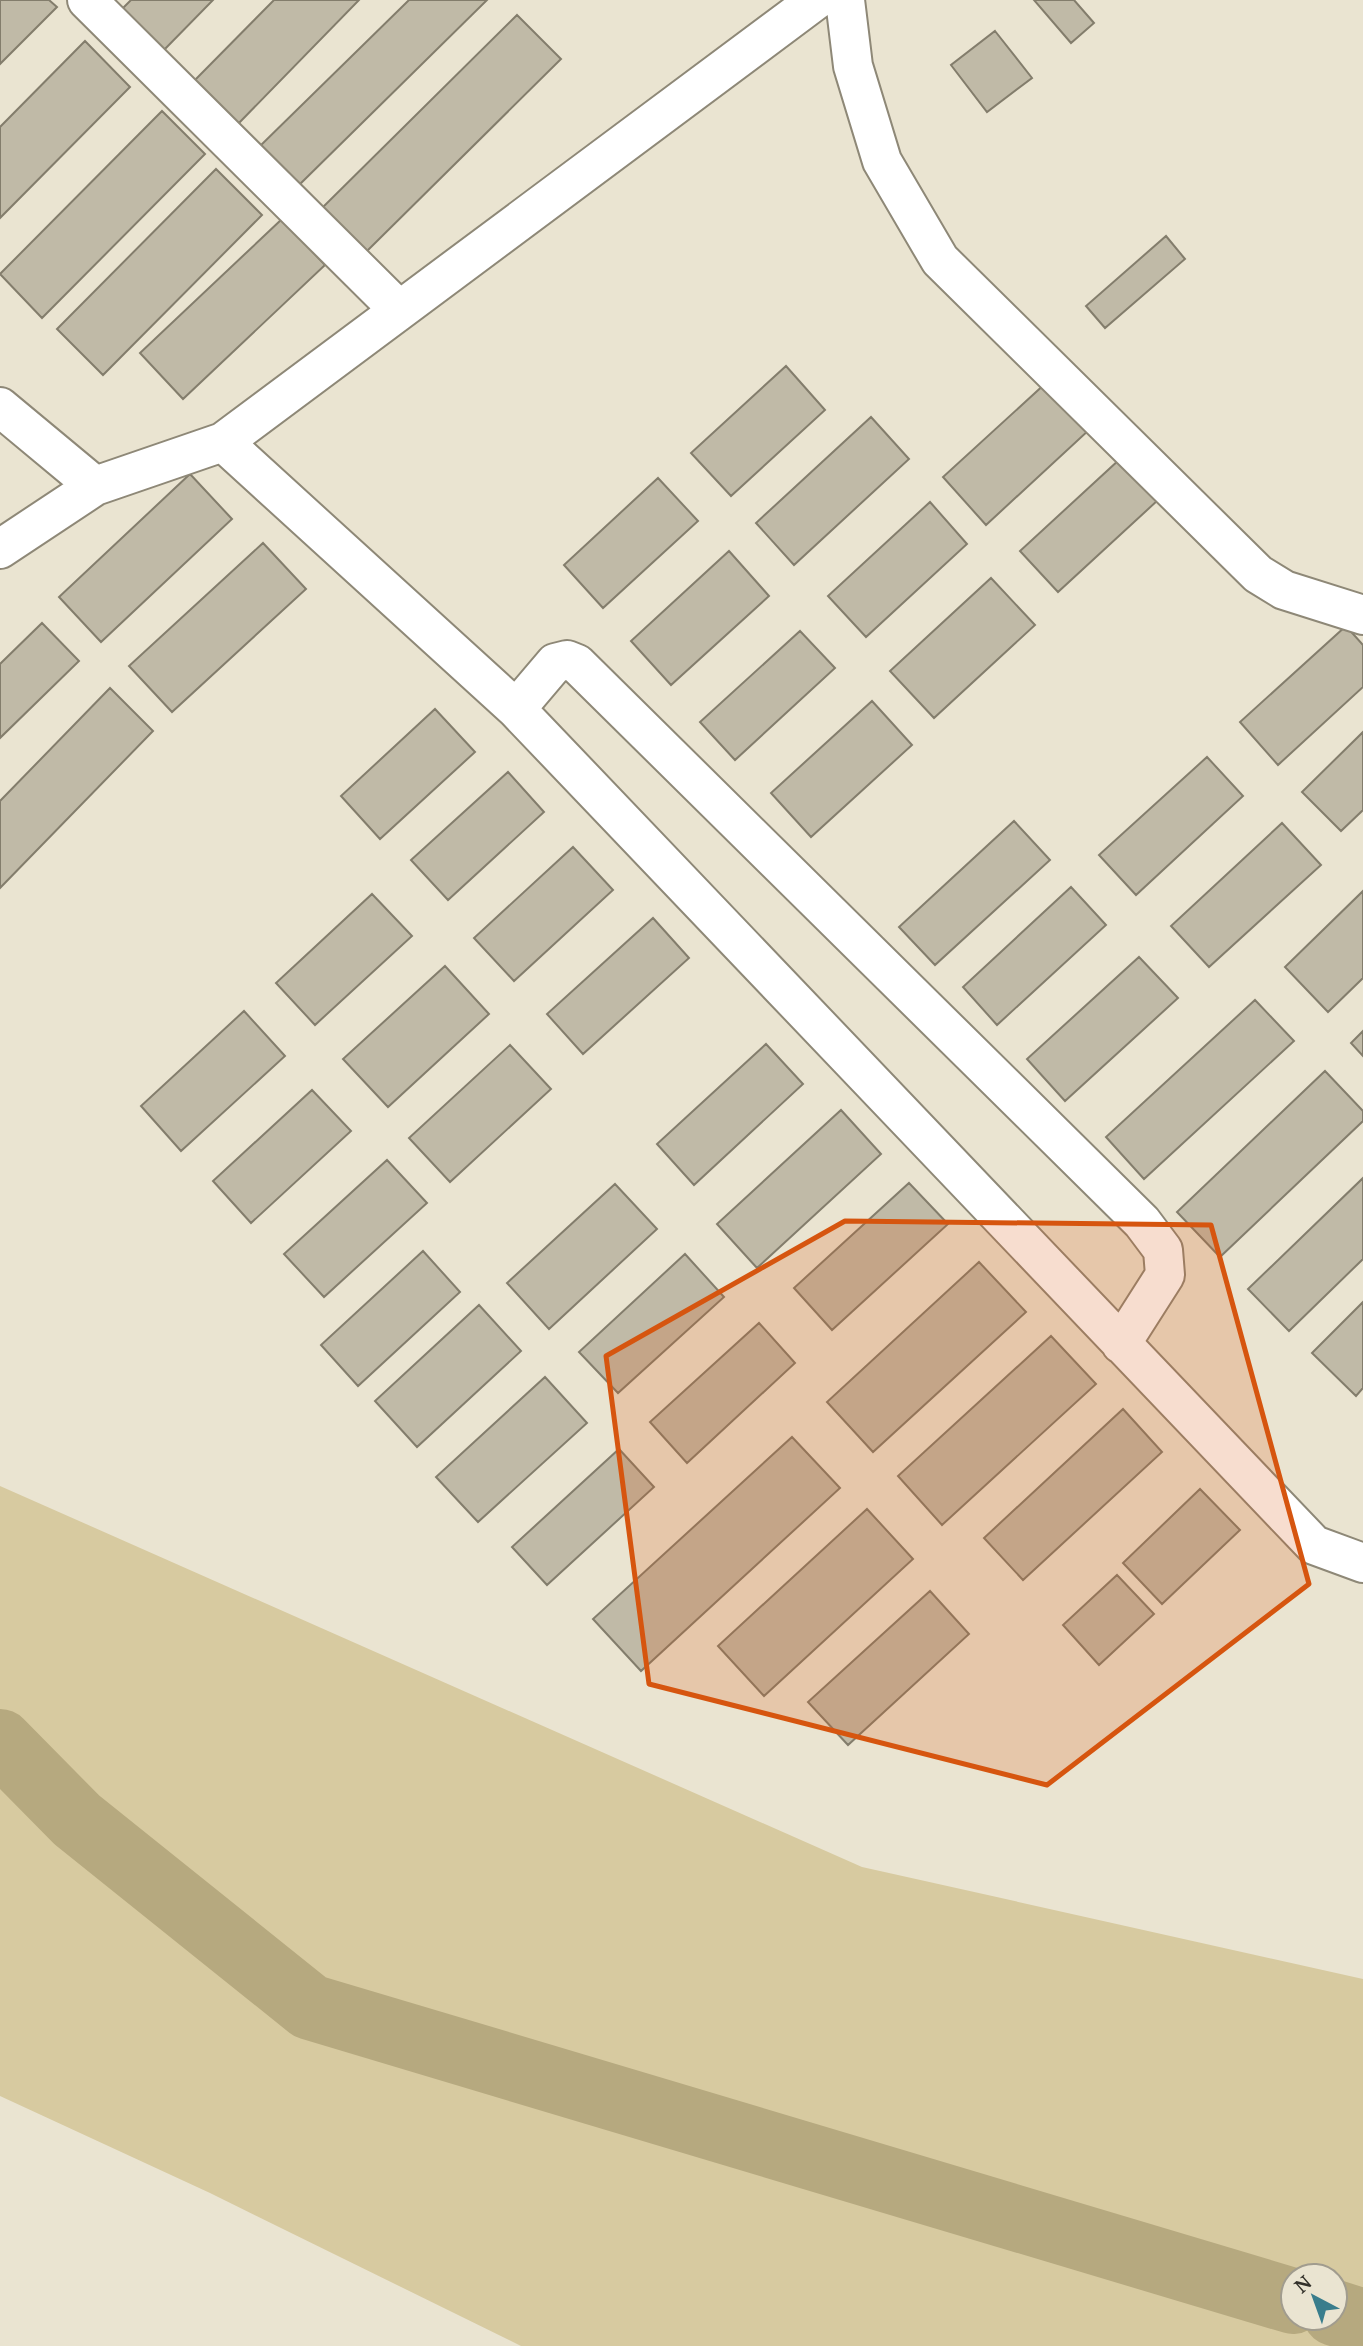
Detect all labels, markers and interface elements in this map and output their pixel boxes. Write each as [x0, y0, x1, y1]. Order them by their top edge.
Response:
north arrow [1279, 2262, 1349, 2332]
text: N [1289, 2269, 1317, 2299]

